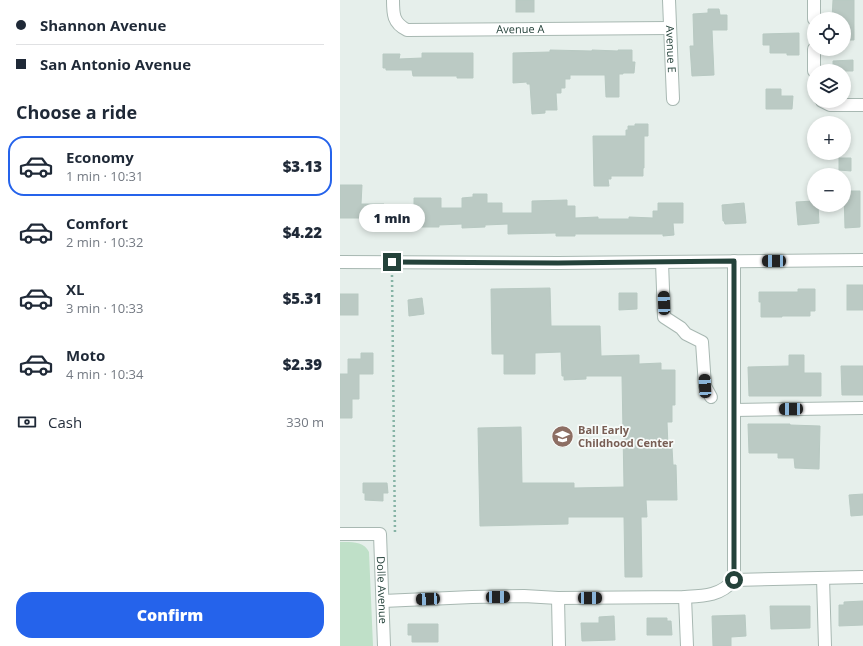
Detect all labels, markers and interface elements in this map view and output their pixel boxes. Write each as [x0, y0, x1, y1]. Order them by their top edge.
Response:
map controls [807, 12, 851, 212]
button: locate [807, 12, 851, 56]
text: Shannon Avenue [40, 15, 166, 35]
street label: Avenue A [496, 21, 545, 36]
street label: Avenue E [663, 25, 680, 73]
text: San Antonio Avenue [40, 54, 191, 74]
button: layers [807, 64, 851, 108]
text: Choose a ride [16, 100, 137, 124]
button: + [807, 116, 851, 160]
text: Economy [66, 147, 134, 167]
icon: car [18, 148, 54, 184]
text: $3.13 [283, 156, 322, 176]
text: 1 min · 10:31 [66, 167, 143, 185]
button: − [807, 168, 851, 212]
callout: 1 min [359, 204, 425, 232]
text: 1 min [374, 209, 410, 227]
text: Comfort [66, 213, 128, 233]
icon: car [18, 214, 54, 250]
text: $4.22 [283, 222, 322, 242]
text: 2 min · 10:32 [66, 233, 143, 251]
route end [383, 253, 401, 271]
car [762, 255, 786, 267]
text: XL [66, 279, 84, 299]
icon: car [18, 280, 54, 316]
text: $5.31 [283, 288, 322, 308]
car [658, 291, 670, 315]
text: 3 min · 10:33 [66, 299, 143, 317]
text: Moto [66, 345, 105, 365]
icon: car [18, 346, 54, 382]
text: $2.39 [283, 354, 322, 374]
text: 4 min · 10:34 [66, 365, 143, 383]
car [698, 374, 712, 398]
car [779, 403, 803, 415]
icon: cash [16, 411, 38, 433]
text: Cash [48, 412, 82, 432]
text: 330 m [286, 413, 324, 431]
place label: Ball Early Childhood Center [578, 422, 674, 450]
school or university icon: Ball Early Childhood Center [549, 423, 575, 449]
street label: Dolle Avenue [374, 556, 391, 624]
route start [725, 571, 743, 589]
car [486, 591, 510, 603]
button: Confirm [16, 592, 324, 638]
car [416, 592, 440, 606]
car [578, 592, 602, 604]

